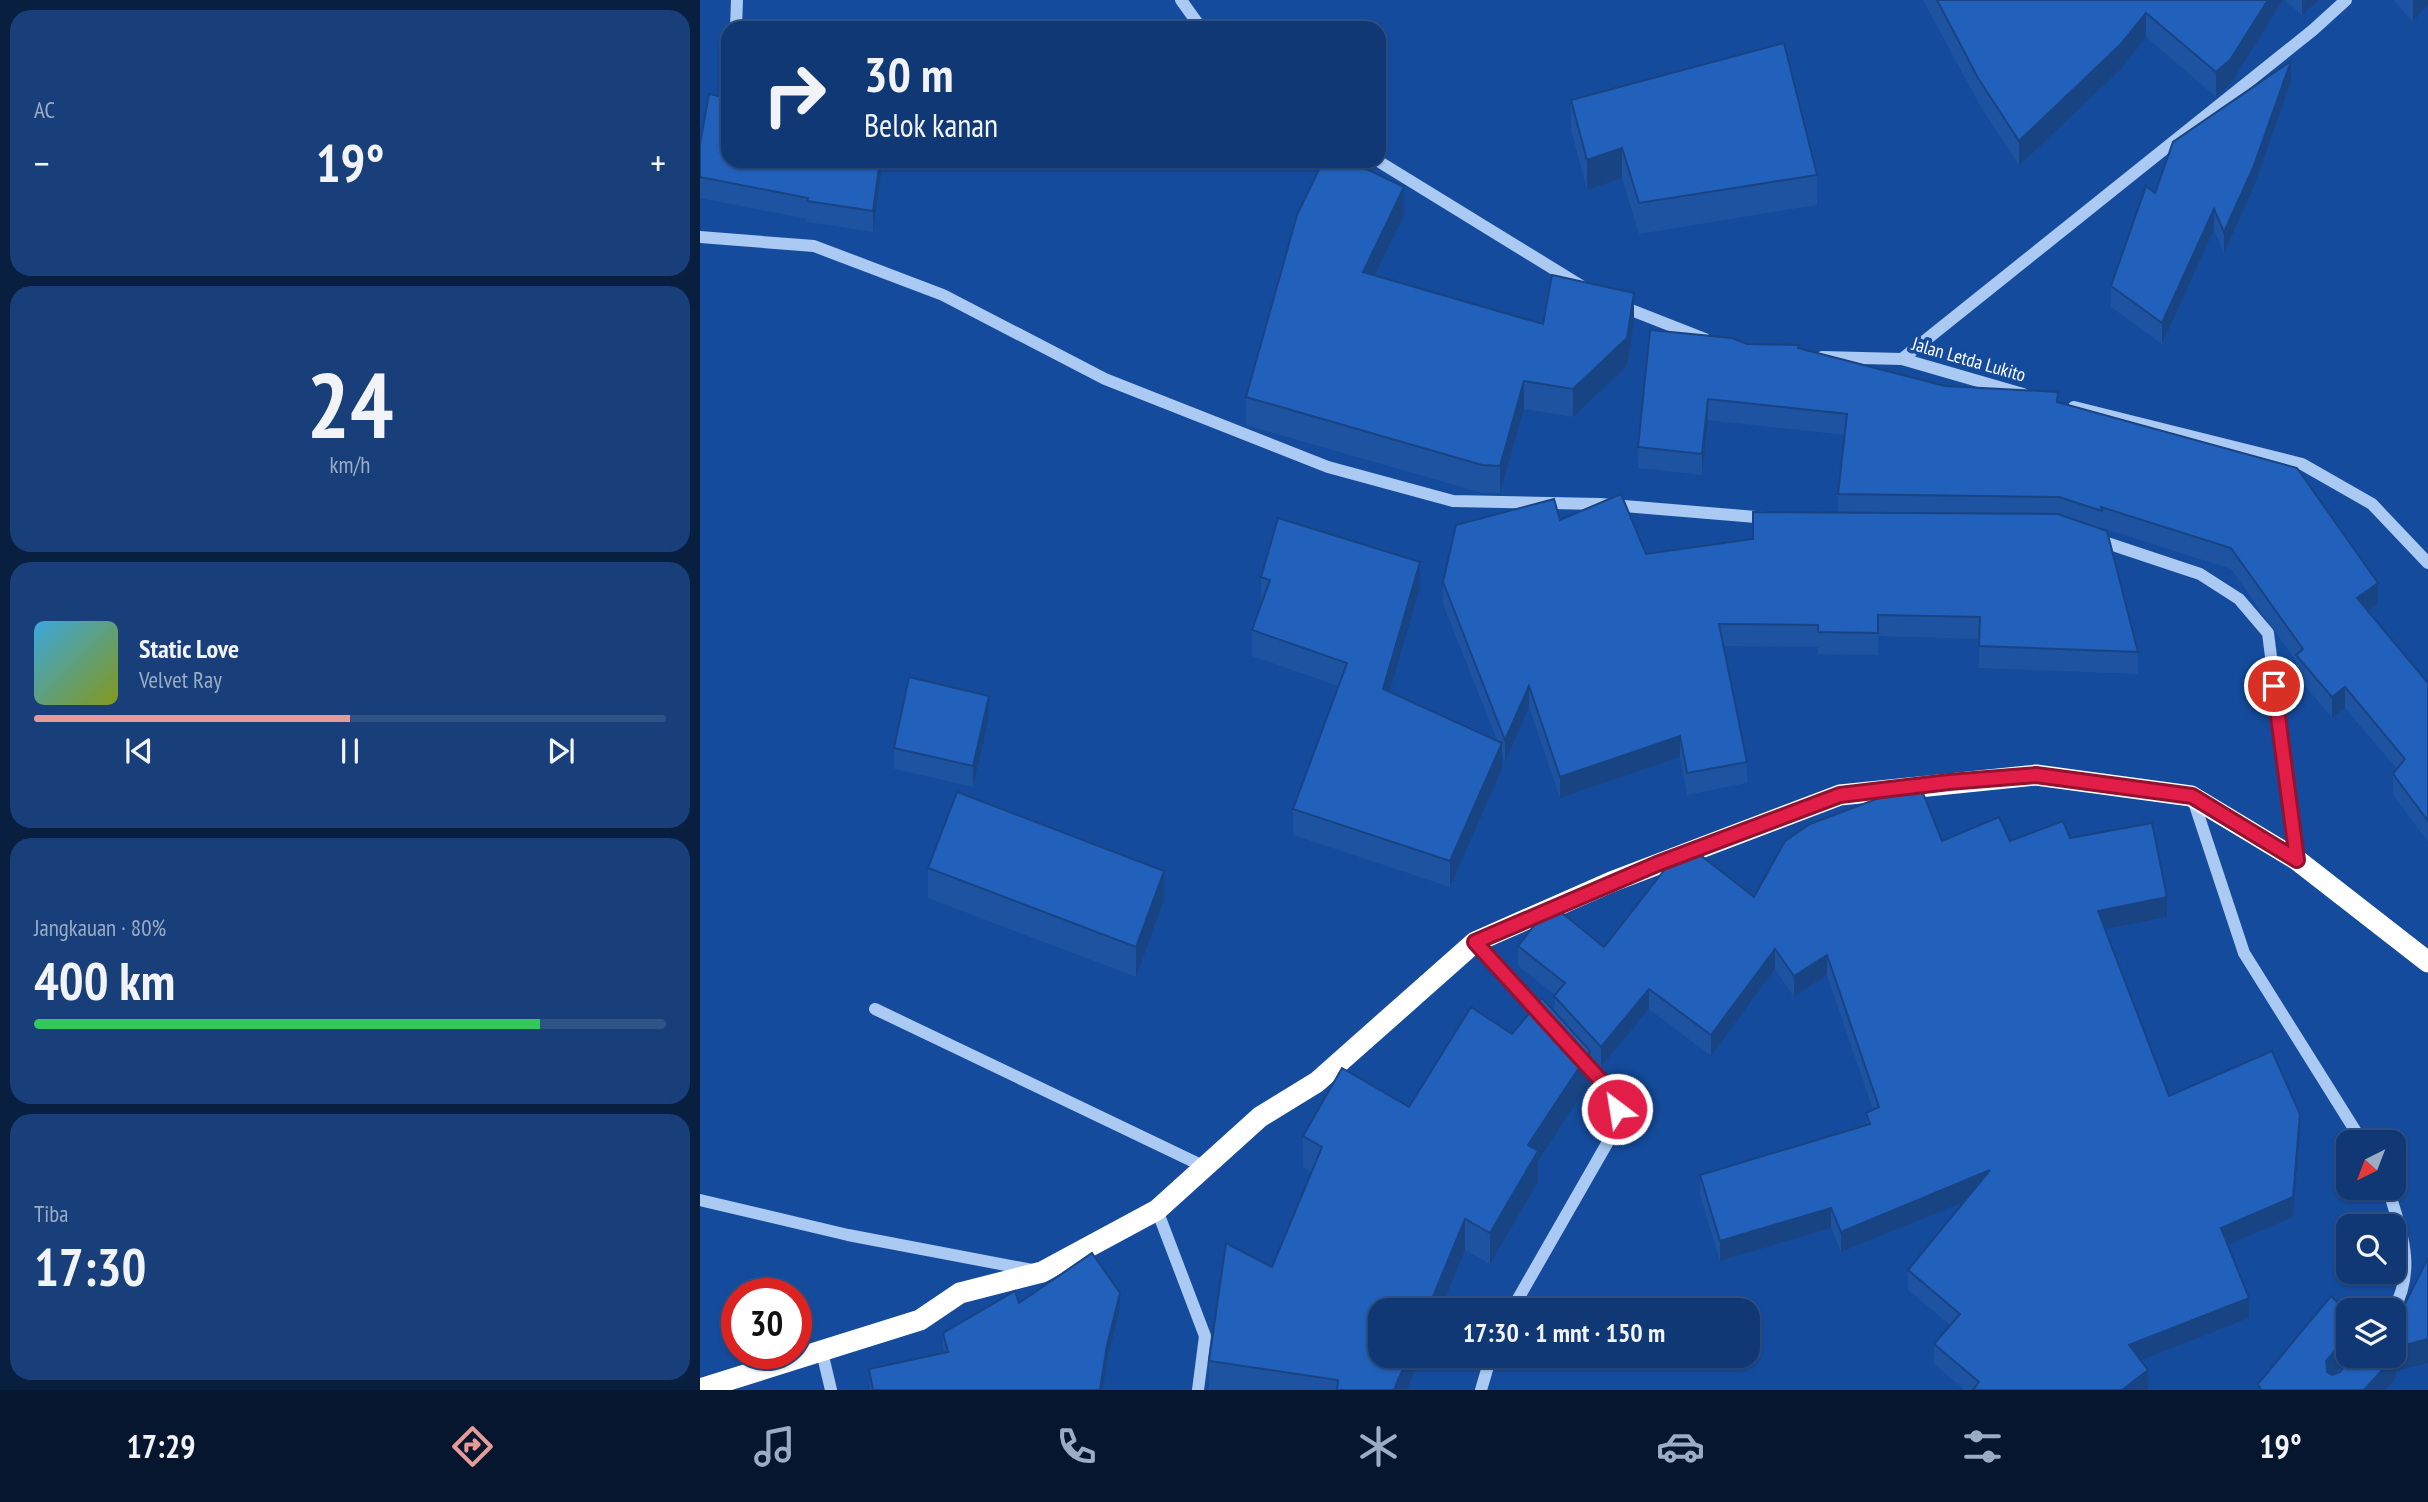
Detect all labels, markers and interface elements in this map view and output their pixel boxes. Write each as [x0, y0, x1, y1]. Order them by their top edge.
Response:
text: 30 m [864, 42, 953, 106]
icon: right [749, 49, 840, 140]
text: AC [34, 95, 55, 124]
text: Belok kanan [864, 104, 998, 146]
text: 19° [316, 129, 384, 196]
text: − [34, 138, 50, 187]
text: + [650, 138, 666, 187]
street label: Jalan Letda Lukito [1908, 331, 2029, 387]
text: 24 [307, 345, 394, 463]
text: km/h [330, 450, 370, 479]
text: Static Love [139, 632, 239, 665]
pin [2244, 656, 2304, 716]
text: Velvet Ray [139, 665, 222, 694]
icon: arrive [2255, 667, 2293, 705]
icon: previous [120, 732, 158, 770]
icon: pause [331, 732, 369, 770]
icon: next [542, 732, 580, 770]
text: Jangkauan · 80% [34, 913, 166, 942]
text: 400 km [34, 947, 175, 1014]
position arrow [1580, 1072, 1654, 1146]
north arrow [2336, 1130, 2406, 1200]
map controls [2336, 1130, 2406, 1368]
text: Tiba [34, 1199, 68, 1228]
button: search [2336, 1214, 2406, 1284]
text: 17:30 [34, 1233, 146, 1300]
speed limit sign: 30 [721, 1278, 812, 1369]
button: layers [2336, 1298, 2406, 1368]
text: 17:30 · 1 mnt · 150 m [1463, 1316, 1665, 1349]
icon: directions [448, 1422, 497, 1471]
icon: music [750, 1422, 799, 1471]
icon: phone [1052, 1422, 1101, 1471]
icon: climate [1354, 1422, 1403, 1471]
icon: car [1656, 1422, 1705, 1471]
icon: filters [1958, 1422, 2007, 1471]
text: 17:29 [126, 1425, 196, 1467]
text: 19° [2259, 1425, 2302, 1467]

